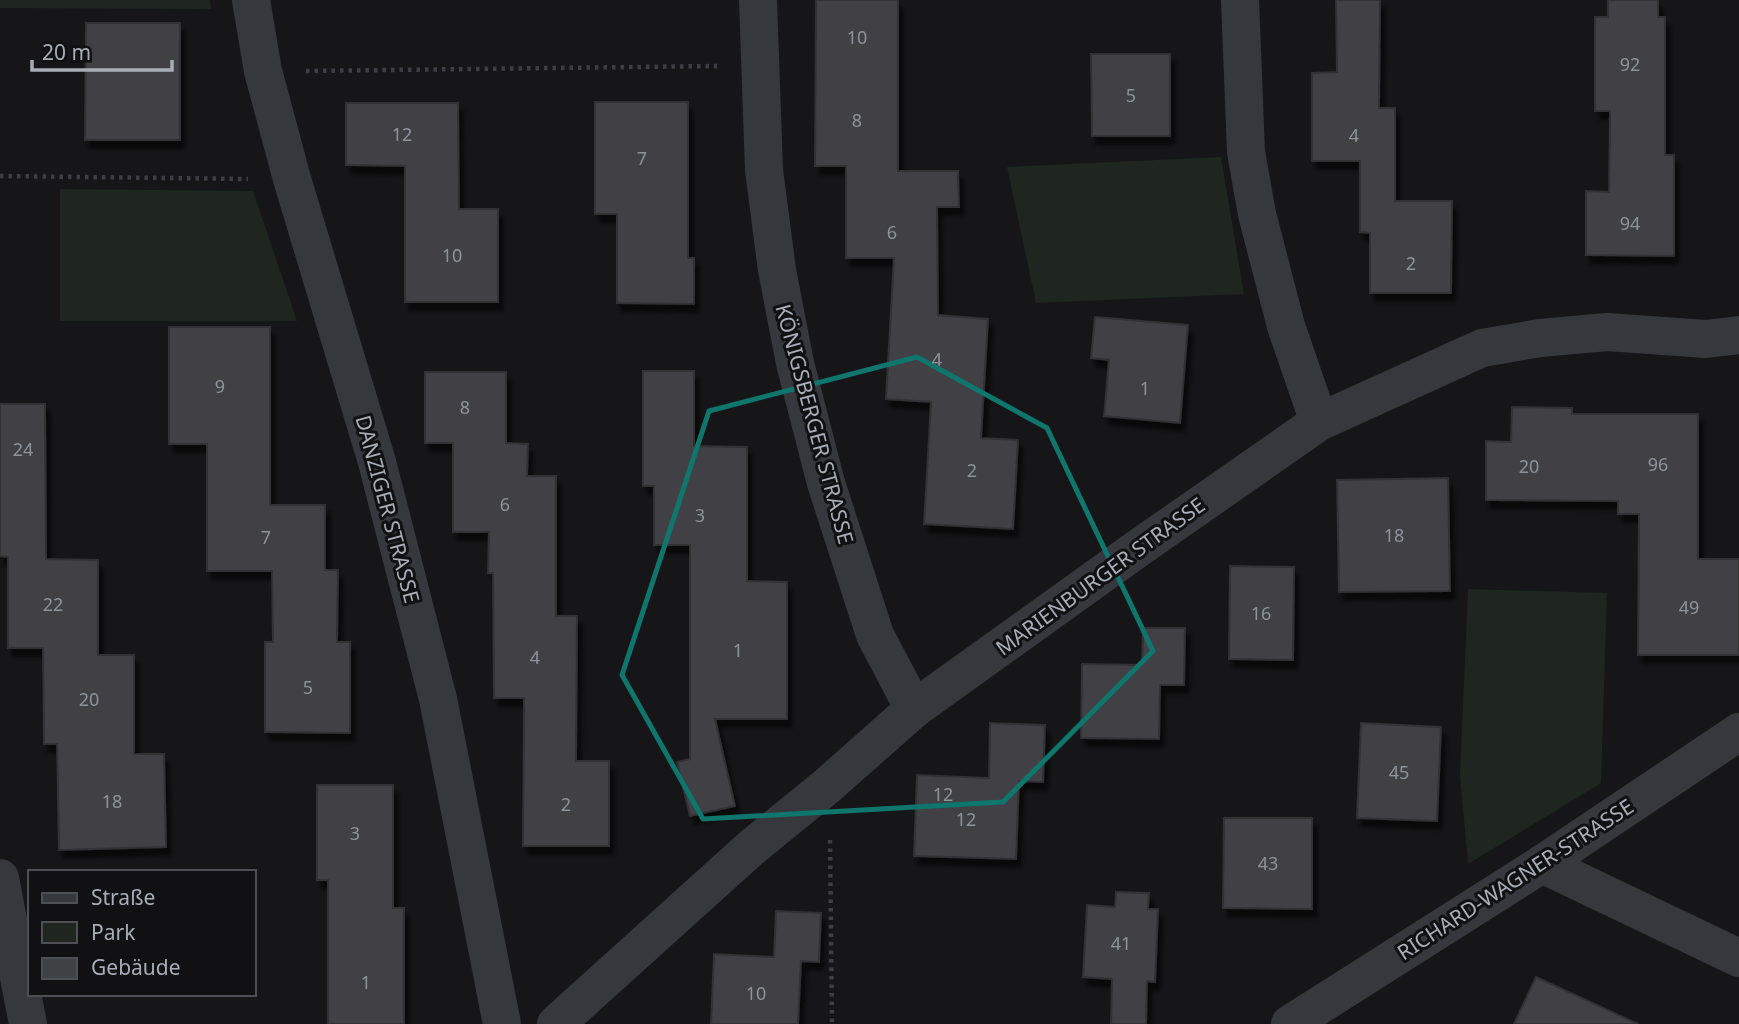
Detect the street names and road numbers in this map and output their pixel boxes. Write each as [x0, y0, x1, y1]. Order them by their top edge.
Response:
street label: KÖNIGSBERGER STRASSE [769, 301, 861, 547]
street label: DANZIGER STRASSE [349, 412, 427, 606]
street label: MARIENBURGER STRASSE [990, 491, 1210, 661]
street label: RICHARD-WAGNER-STRASSE [1391, 792, 1639, 966]

